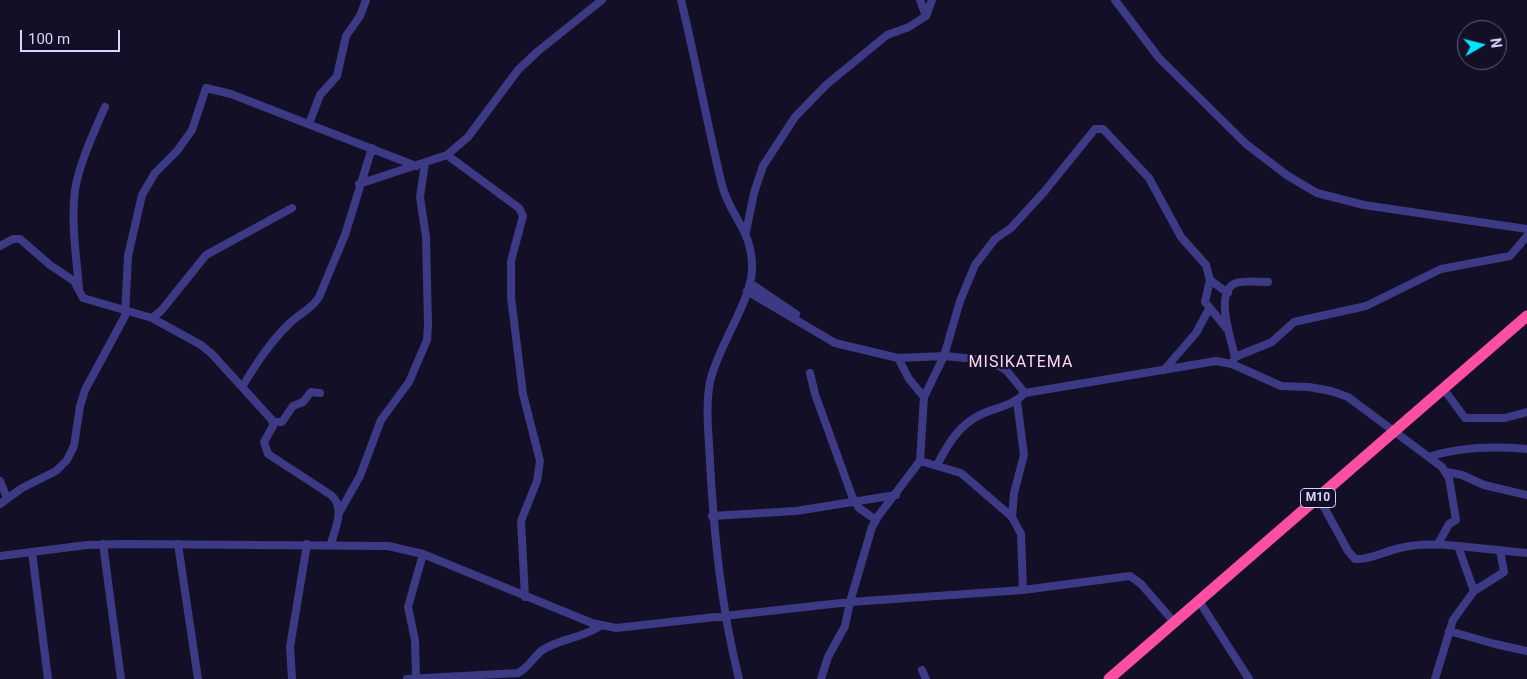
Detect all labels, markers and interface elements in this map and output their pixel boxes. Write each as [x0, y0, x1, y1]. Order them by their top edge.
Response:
scale bar [22, 20, 122, 52]
north arrow [1457, 20, 1507, 70]
text: 100 m [28, 30, 70, 48]
text: N [1487, 37, 1504, 49]
district label: MISIKATEMA [967, 353, 1075, 373]
road number: M10 [1300, 488, 1336, 508]

